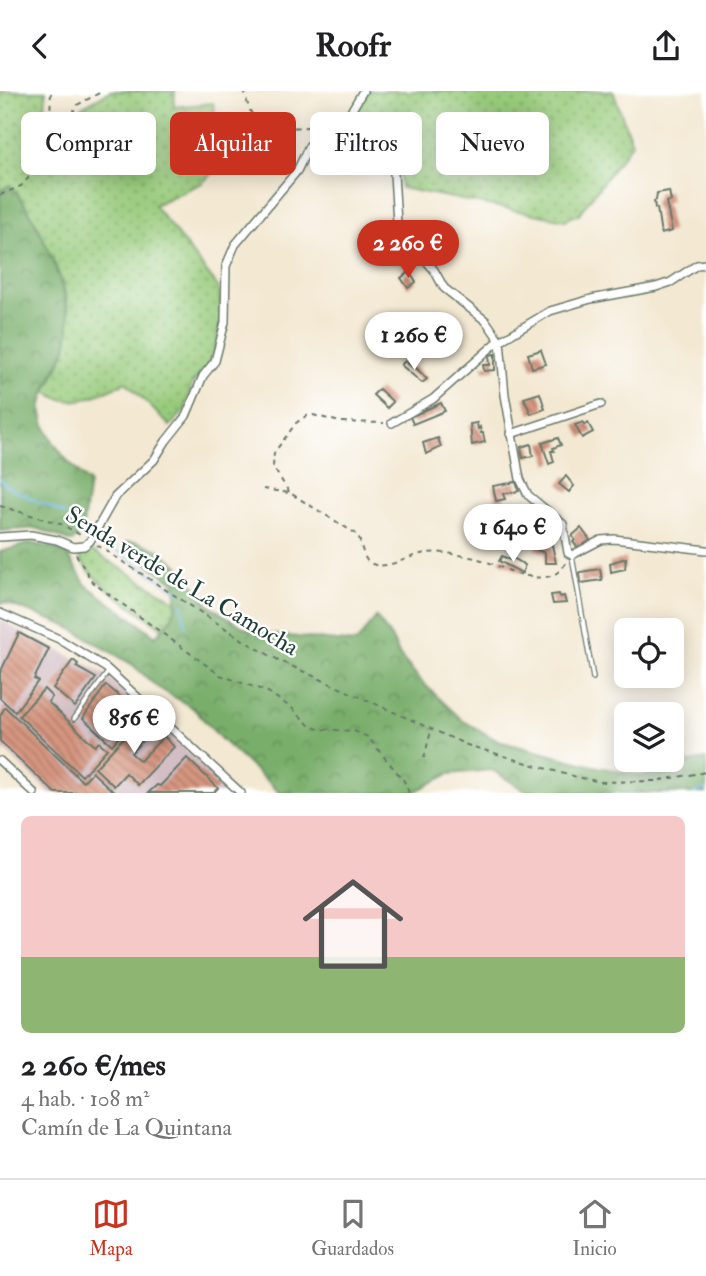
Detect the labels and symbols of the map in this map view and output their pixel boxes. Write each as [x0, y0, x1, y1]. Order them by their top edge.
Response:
pin: 2 260 € [343, 221, 473, 280]
pin: 1 260 € [349, 313, 479, 372]
street label: Senda verde de La Camocha [60, 499, 305, 664]
pin: 1 640 € [448, 505, 578, 564]
pin: 856 € [85, 695, 183, 755]

